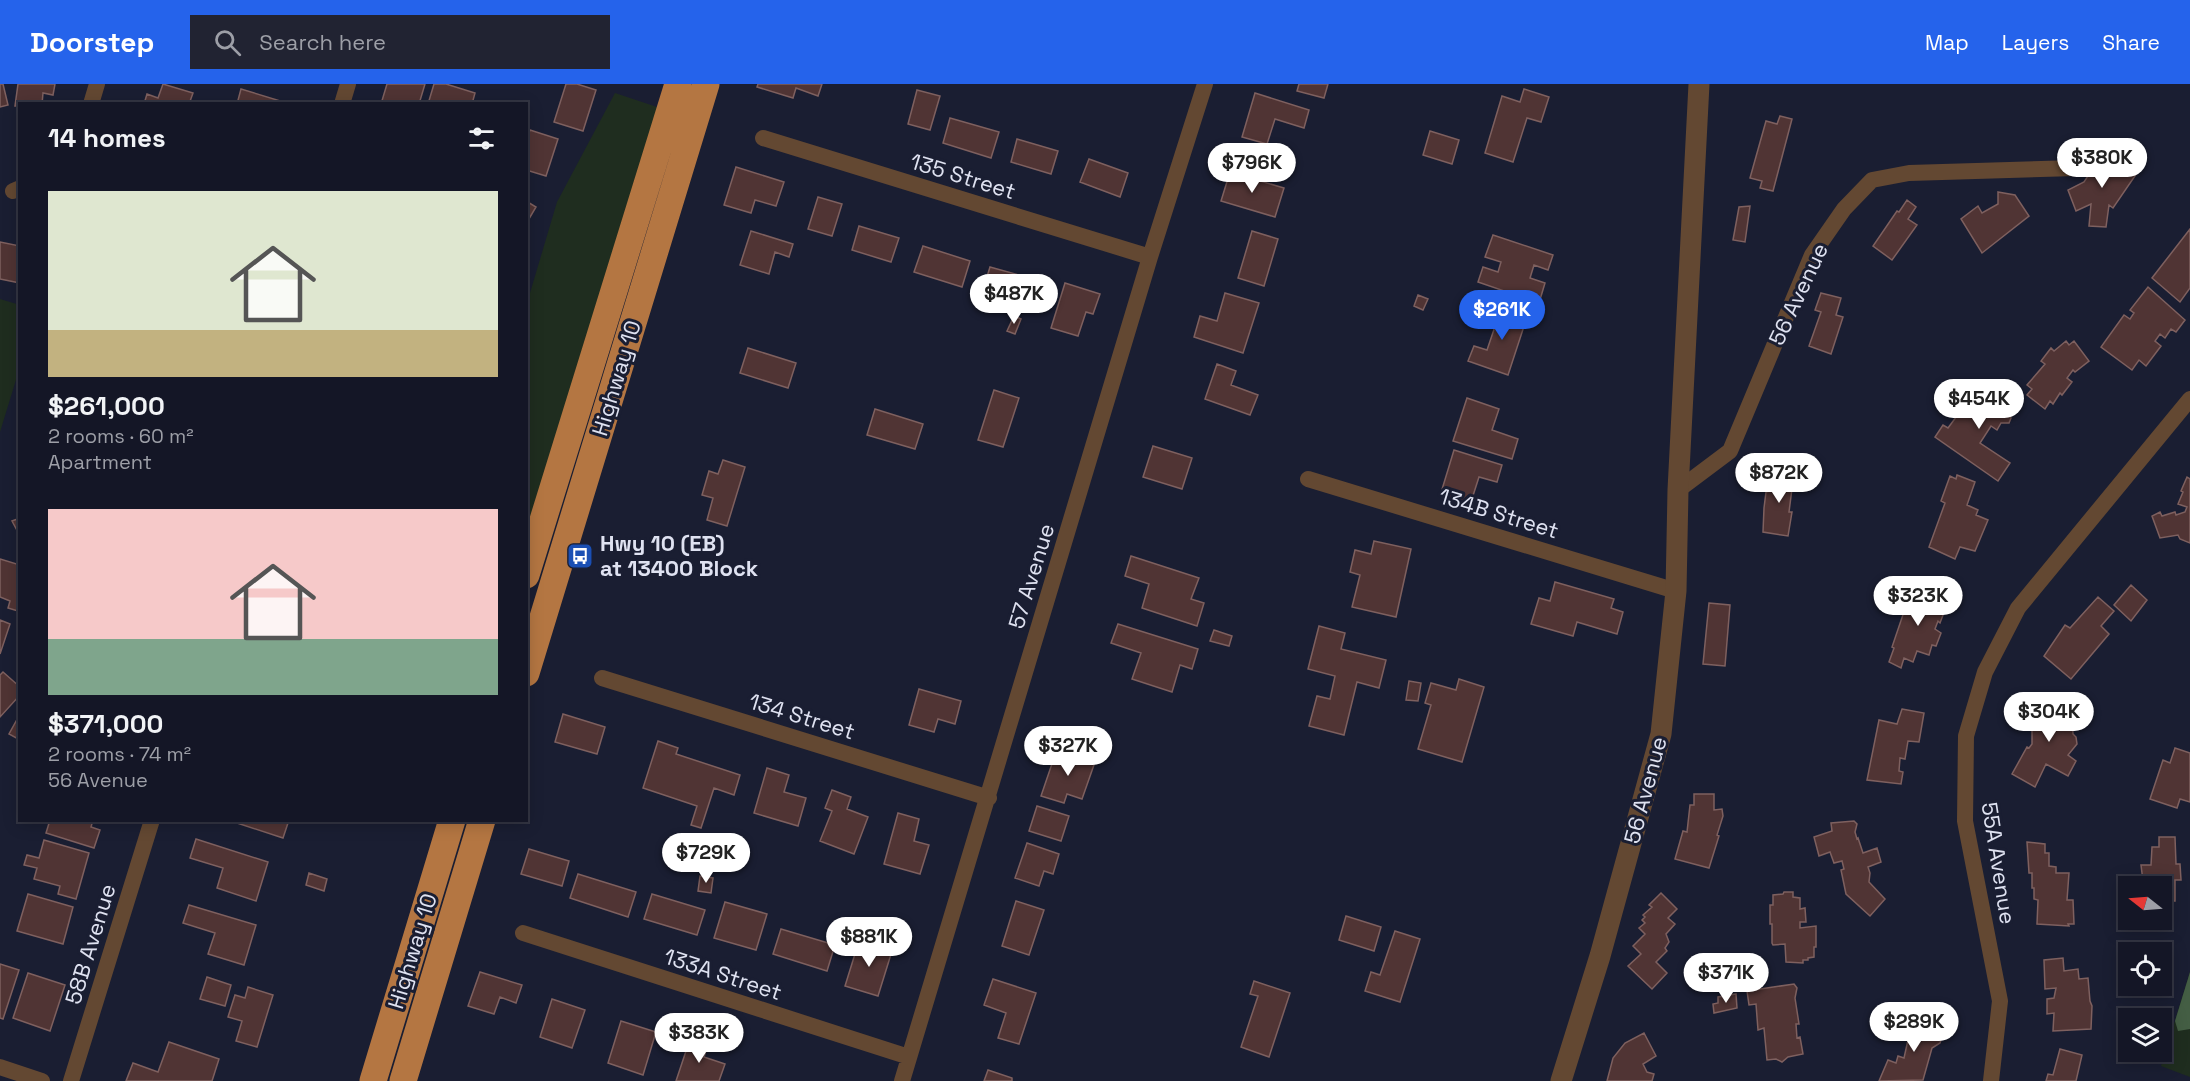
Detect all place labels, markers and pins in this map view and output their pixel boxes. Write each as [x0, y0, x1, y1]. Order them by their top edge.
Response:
pin: $380K [2060, 138, 2144, 189]
pin: $796K [1210, 143, 1294, 194]
pin: $487K [972, 274, 1056, 325]
pin: $261K [1460, 290, 1544, 341]
pin: $454K [1937, 379, 2021, 430]
pin: $872K [1737, 453, 1821, 504]
place label: Hwy 10 (EB) at 13400 Block [600, 529, 759, 582]
bus stop icon: Hwy 10 (EB) at 13400 Block [565, 541, 595, 571]
pin: $323K [1876, 576, 1960, 627]
pin: $304K [2007, 692, 2091, 743]
pin: $327K [1026, 726, 1110, 777]
pin: $729K [664, 833, 748, 884]
pin: $881K [827, 917, 911, 968]
pin: $371K [1684, 953, 1768, 1004]
pin: $289K [1872, 1002, 1956, 1053]
pin: $383K [657, 1013, 741, 1064]

